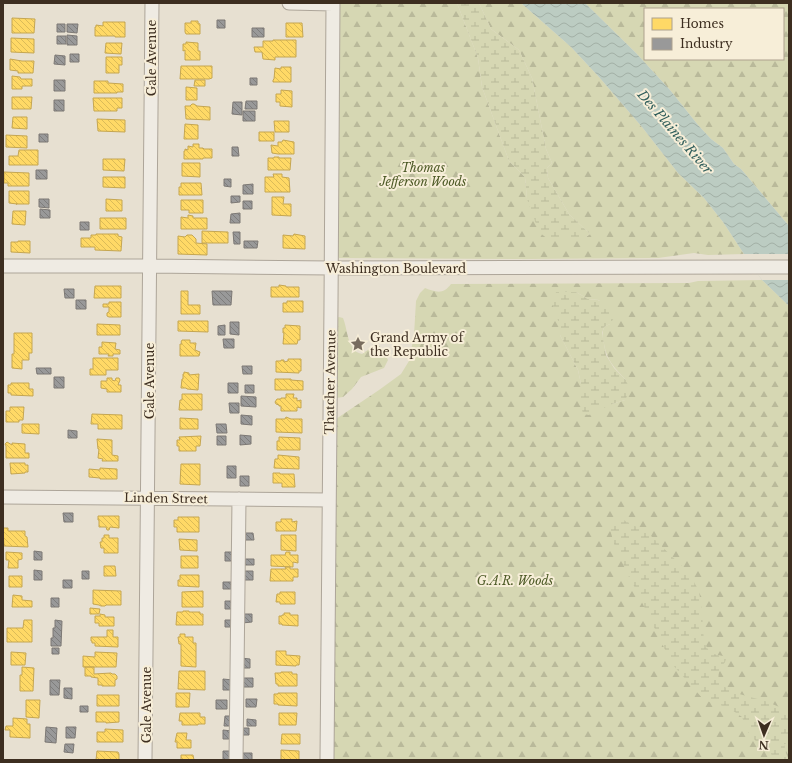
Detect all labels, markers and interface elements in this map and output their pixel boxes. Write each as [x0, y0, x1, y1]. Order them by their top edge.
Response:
legend [644, 8, 784, 60]
text: Homes [680, 16, 724, 31]
street label: Gale Avenue [144, 20, 159, 96]
text: Industry [680, 36, 733, 51]
water label: Des Plaines River [633, 86, 717, 178]
park label: Thomas Jefferson Woods [379, 160, 467, 189]
street label: Washington Boulevard [325, 261, 466, 276]
street label: Thatcher Avenue [322, 329, 338, 434]
place label: Grand Army of the Republic [370, 330, 465, 359]
place icon: Grand Army of the Republic [349, 335, 367, 353]
street label: Gale Avenue [142, 343, 157, 419]
street label: Linden Street [124, 490, 209, 506]
park label: G.A.R. Woods [477, 573, 554, 588]
street label: Gale Avenue [139, 667, 154, 743]
north arrow [744, 715, 784, 755]
text: N [758, 738, 769, 752]

